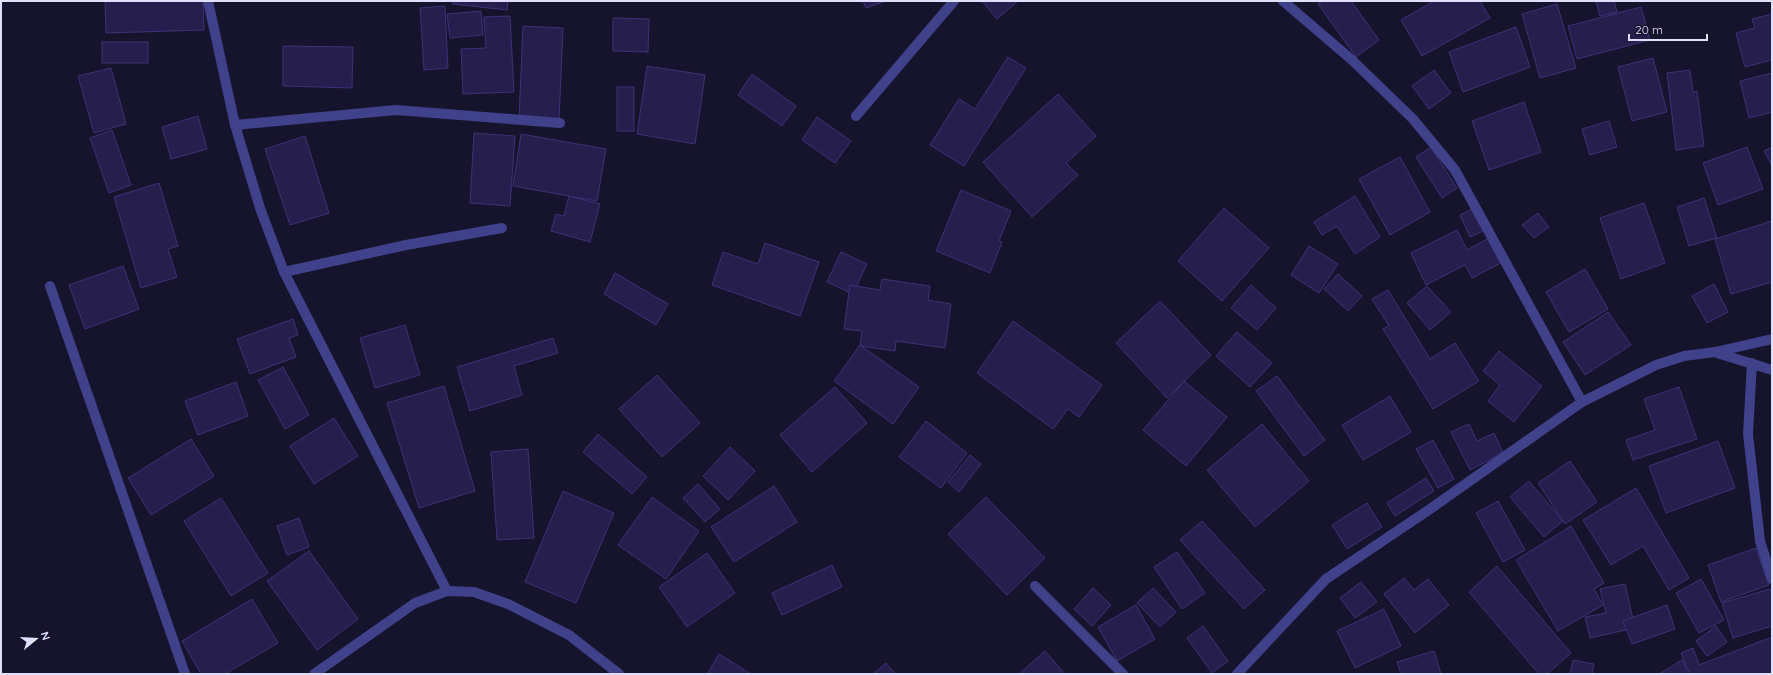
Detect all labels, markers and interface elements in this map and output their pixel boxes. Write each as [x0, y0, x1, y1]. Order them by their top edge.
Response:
scale bar [1629, 16, 1707, 42]
text: 20 m [1635, 22, 1663, 37]
north arrow [16, 619, 56, 659]
text: N [38, 630, 53, 642]

